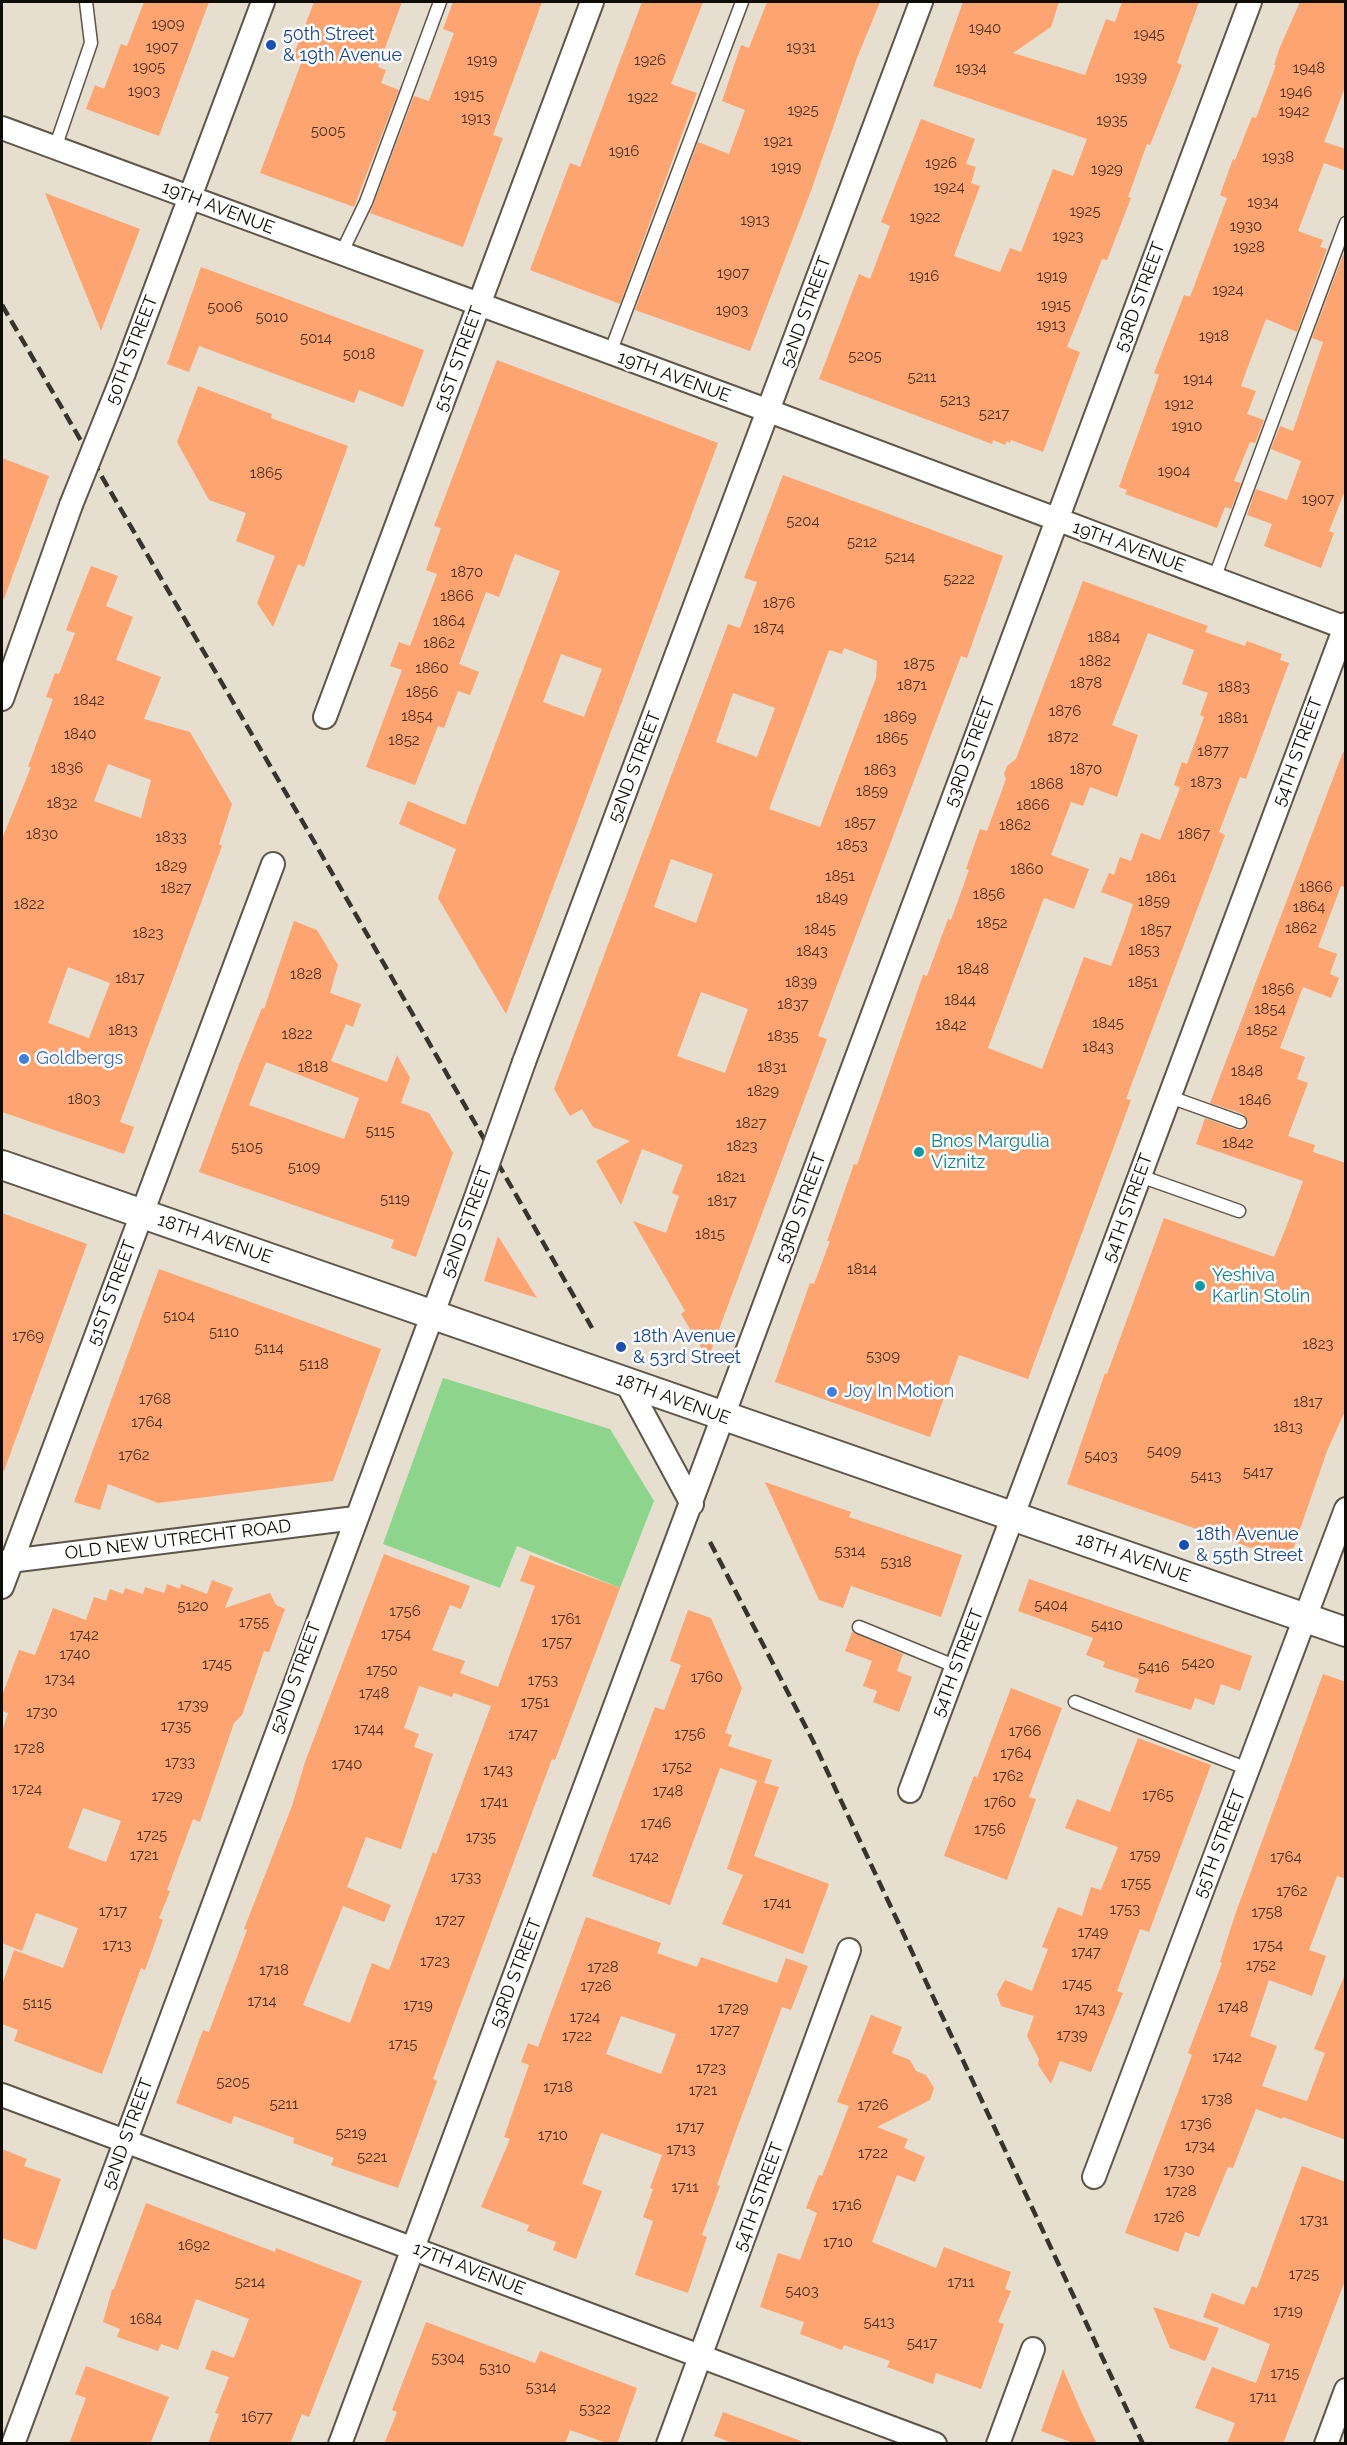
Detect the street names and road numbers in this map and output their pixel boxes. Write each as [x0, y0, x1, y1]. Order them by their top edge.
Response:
street label: 19TH AVENUE [159, 177, 277, 239]
street label: 53RD STREET [1110, 239, 1170, 355]
street label: 52ND STREET [776, 253, 836, 371]
street label: 50TH STREET [101, 292, 163, 408]
street label: 51ST STREET [430, 303, 488, 415]
street label: 19TH AVENUE [615, 347, 733, 407]
street label: 19TH AVENUE [1070, 517, 1188, 577]
street label: 53RD STREET [940, 694, 1000, 810]
street label: 54TH STREET [1268, 695, 1328, 809]
street label: 52ND STREET [604, 708, 666, 826]
street label: 53RD STREET [771, 1150, 831, 1266]
street label: 54TH STREET [1098, 1151, 1158, 1265]
street label: 52ND STREET [437, 1163, 497, 1281]
street label: 18TH AVENUE [155, 1209, 275, 1269]
street label: 51ST STREET [83, 1237, 141, 1349]
street label: 18TH AVENUE [613, 1368, 733, 1430]
street label: OLD NEW UTRECHT ROAD [64, 1515, 292, 1565]
street label: 18TH AVENUE [1073, 1528, 1193, 1588]
street label: 54TH STREET [927, 1606, 989, 1720]
street label: 52ND STREET [266, 1619, 326, 1737]
street label: 55TH STREET [1189, 1787, 1251, 1901]
street label: 53RD STREET [485, 1915, 547, 2031]
street label: 52ND STREET [98, 2075, 158, 2193]
street label: 54TH STREET [729, 2140, 789, 2254]
street label: 17TH AVENUE [410, 2238, 528, 2300]

